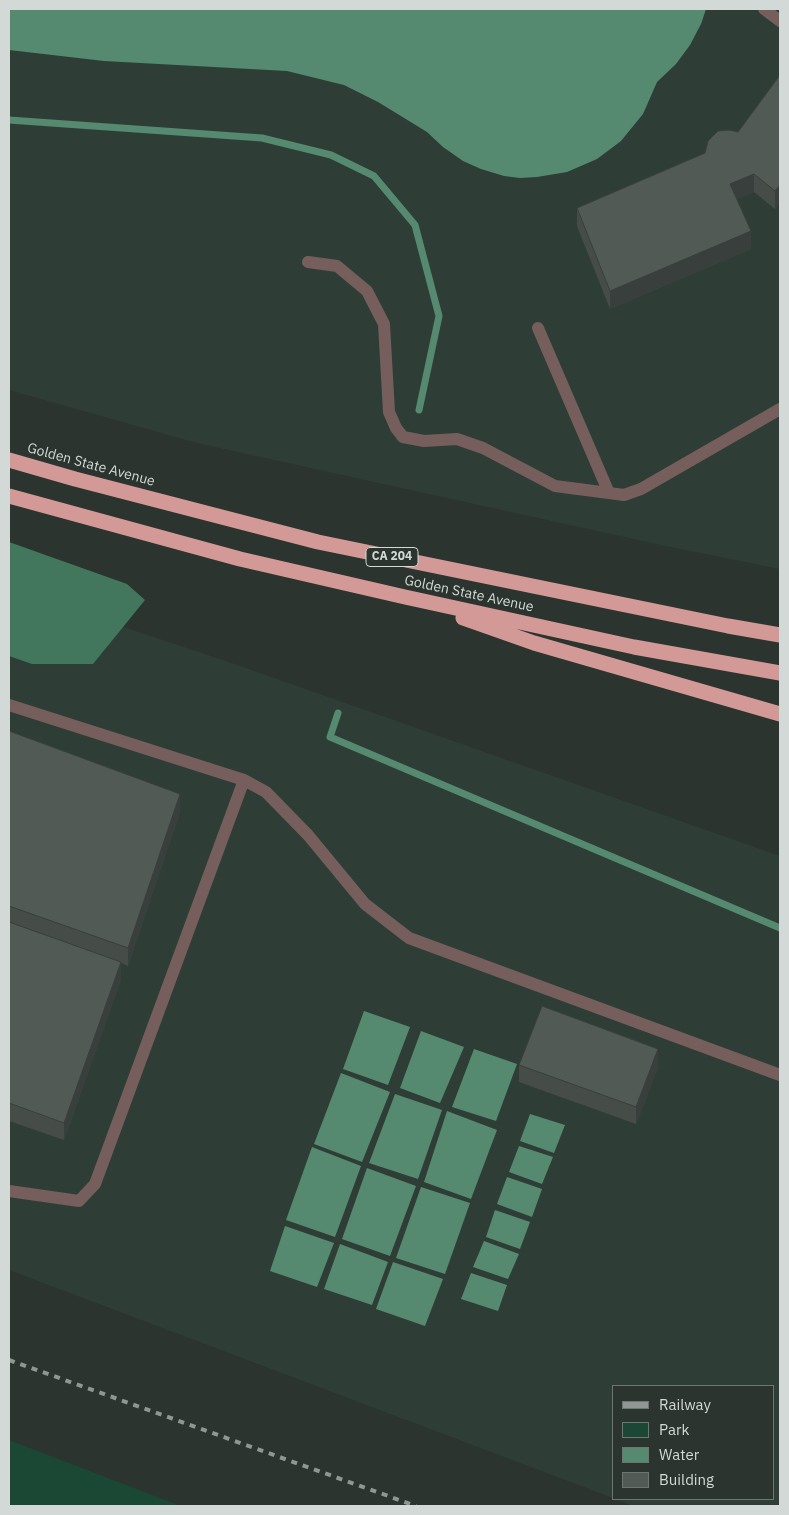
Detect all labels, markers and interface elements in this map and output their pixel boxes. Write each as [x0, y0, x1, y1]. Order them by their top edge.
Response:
street label: Golden State Avenue [25, 440, 157, 490]
road number: CA 204 [366, 548, 418, 566]
street label: Golden State Avenue [403, 572, 535, 616]
legend [612, 1385, 774, 1500]
text: Railway [659, 1395, 711, 1414]
text: Park [659, 1420, 689, 1439]
text: Water [659, 1445, 699, 1464]
text: Building [659, 1470, 714, 1489]

